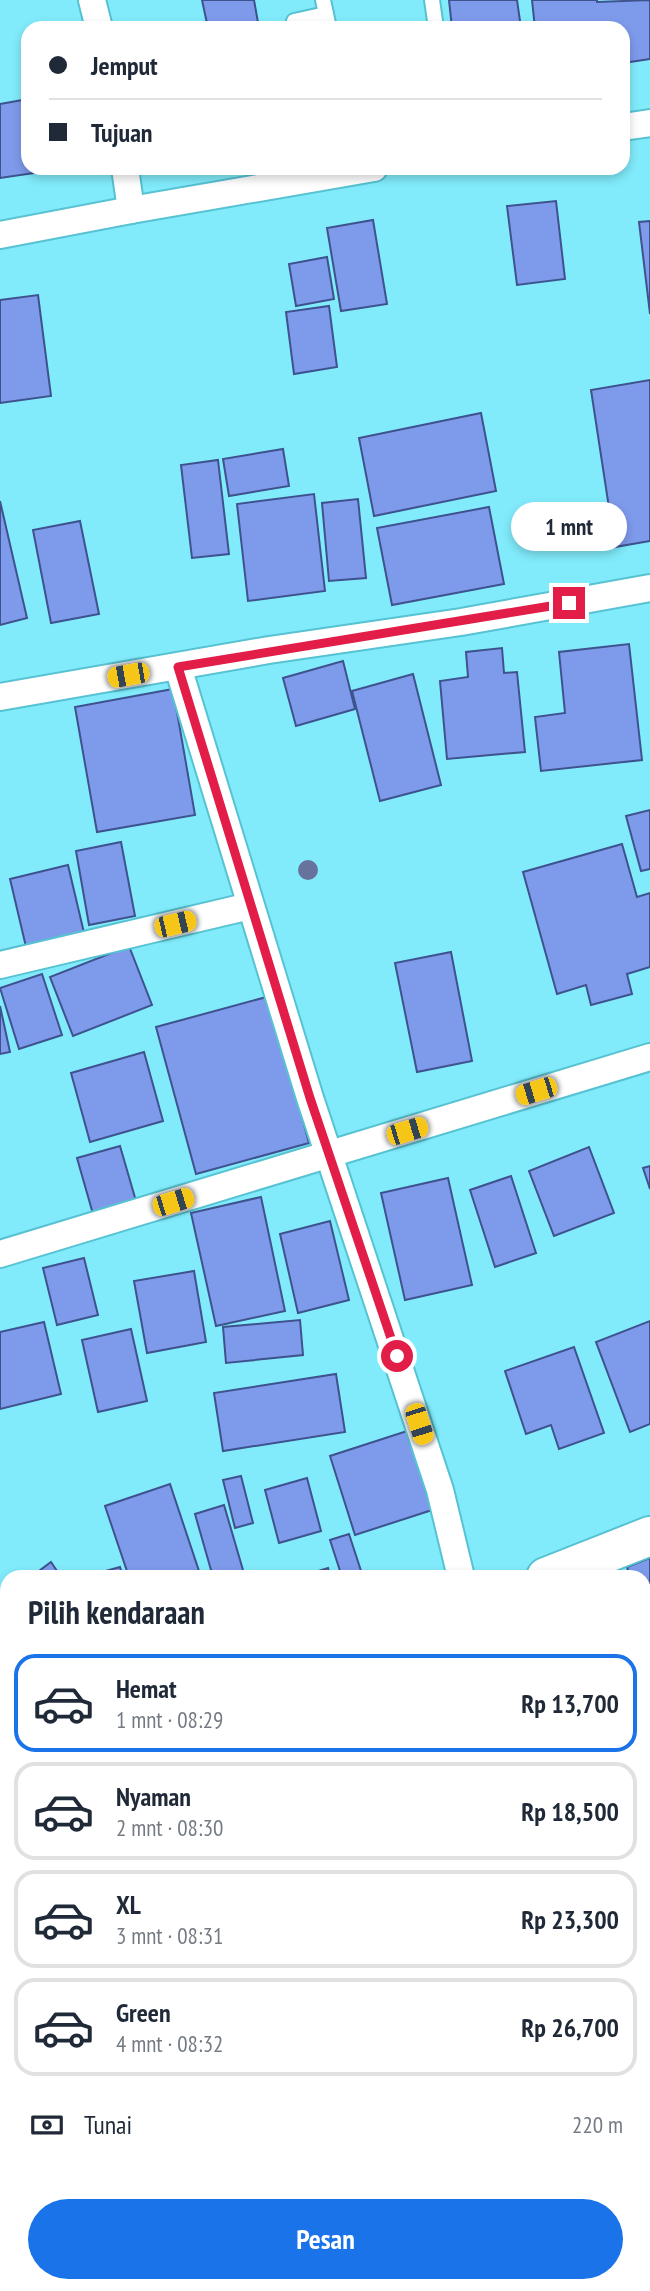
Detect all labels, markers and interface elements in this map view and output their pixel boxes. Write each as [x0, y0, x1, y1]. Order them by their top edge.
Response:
text: Jemput [91, 49, 158, 82]
text: Tujuan [91, 116, 153, 149]
callout: 1 mnt [511, 502, 627, 550]
text: 1 mnt [545, 512, 593, 541]
route end [553, 587, 585, 619]
car [106, 661, 151, 689]
car [153, 909, 198, 939]
car [513, 1075, 560, 1107]
car [384, 1115, 431, 1147]
car [150, 1186, 197, 1218]
route start [381, 1340, 413, 1372]
car [403, 1401, 436, 1447]
text: Pilih kendaraan [28, 1591, 205, 1633]
icon: car [32, 1672, 95, 1735]
text: Hemat [116, 1672, 177, 1705]
text: Rp 13,700 [521, 1687, 619, 1720]
text: 1 mnt · 08:29 [116, 1705, 223, 1734]
icon: car [32, 1780, 95, 1843]
text: Nyaman [116, 1780, 191, 1813]
text: Rp 18,500 [521, 1795, 619, 1828]
text: 2 mnt · 08:30 [116, 1813, 223, 1842]
icon: car [32, 1888, 95, 1951]
text: XL [116, 1888, 141, 1921]
text: Rp 23,300 [521, 1903, 619, 1936]
text: 3 mnt · 08:31 [116, 1921, 223, 1950]
icon: car [32, 1996, 95, 2059]
text: Green [116, 1996, 171, 2029]
text: Rp 26,700 [521, 2011, 619, 2044]
text: 4 mnt · 08:32 [116, 2029, 223, 2058]
icon: cash [28, 2106, 66, 2144]
text: Tunai [84, 2108, 132, 2141]
text: 220 m [572, 2110, 623, 2139]
button: Pesan [28, 2199, 623, 2279]

